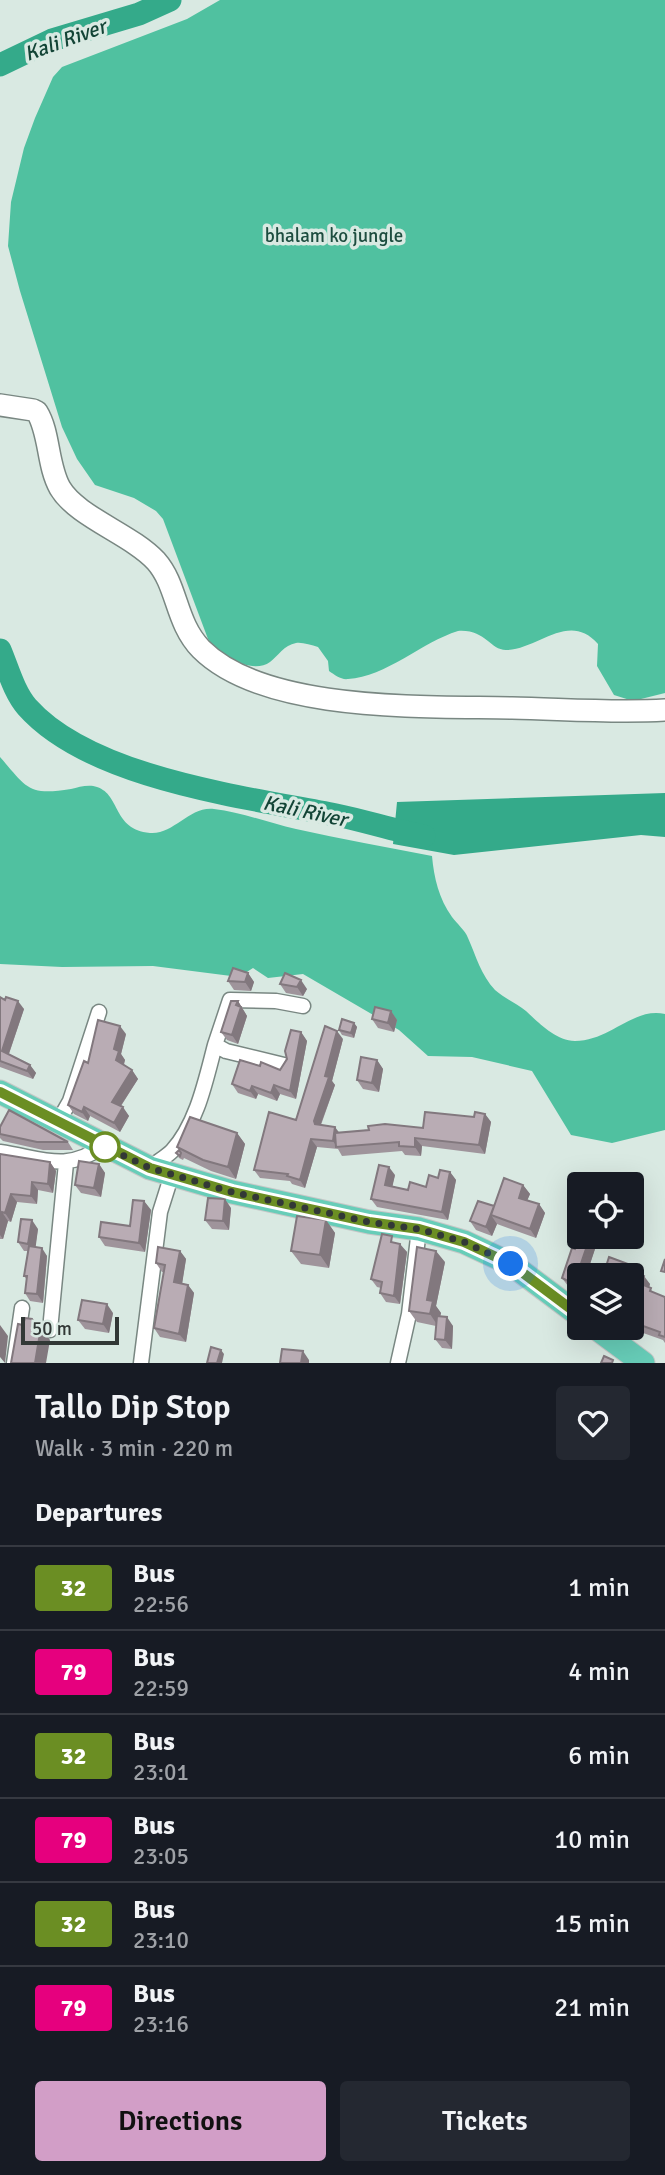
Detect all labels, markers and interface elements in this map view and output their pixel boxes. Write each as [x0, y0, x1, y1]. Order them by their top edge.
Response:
water label: Kali River [21, 12, 113, 67]
park label: bhalam ko jungle [265, 224, 403, 248]
water label: Kali River [261, 789, 353, 833]
unlabelled marker [90, 1132, 120, 1162]
map controls [567, 1172, 644, 1340]
button: locate [567, 1172, 644, 1249]
your location [493, 1246, 528, 1281]
button: layers [567, 1263, 644, 1340]
scale bar [21, 1314, 119, 1346]
text: 50 m [32, 1317, 72, 1341]
button: heart [556, 1386, 630, 1460]
text: Tallo Dip Stop [35, 1387, 231, 1428]
text: Walk · 3 min · 220 m [35, 1434, 233, 1463]
text: Departures [35, 1497, 162, 1529]
text: Bus [133, 1558, 175, 1590]
text: 1 min [568, 1572, 630, 1604]
text: 32 [61, 1573, 86, 1603]
text: 22:56 [133, 1590, 189, 1619]
text: Bus [133, 1642, 175, 1674]
text: 4 min [568, 1656, 630, 1688]
text: 79 [61, 1657, 86, 1687]
text: 22:59 [133, 1674, 189, 1703]
text: Bus [133, 1726, 175, 1758]
text: 6 min [568, 1740, 630, 1772]
text: 32 [61, 1741, 86, 1771]
text: 23:01 [133, 1758, 189, 1787]
text: Bus [133, 1810, 175, 1842]
text: 10 min [554, 1824, 630, 1856]
text: 79 [61, 1825, 86, 1855]
text: 23:05 [133, 1842, 189, 1871]
text: Bus [133, 1894, 175, 1926]
text: 15 min [554, 1908, 630, 1940]
text: 32 [61, 1909, 86, 1939]
text: 23:10 [133, 1926, 189, 1955]
text: Bus [133, 1978, 175, 2010]
text: 21 min [554, 1992, 630, 2024]
text: 79 [61, 1993, 86, 2023]
text: 23:16 [133, 2010, 189, 2039]
button: Directions [35, 2081, 326, 2161]
button: Tickets [340, 2081, 630, 2161]

